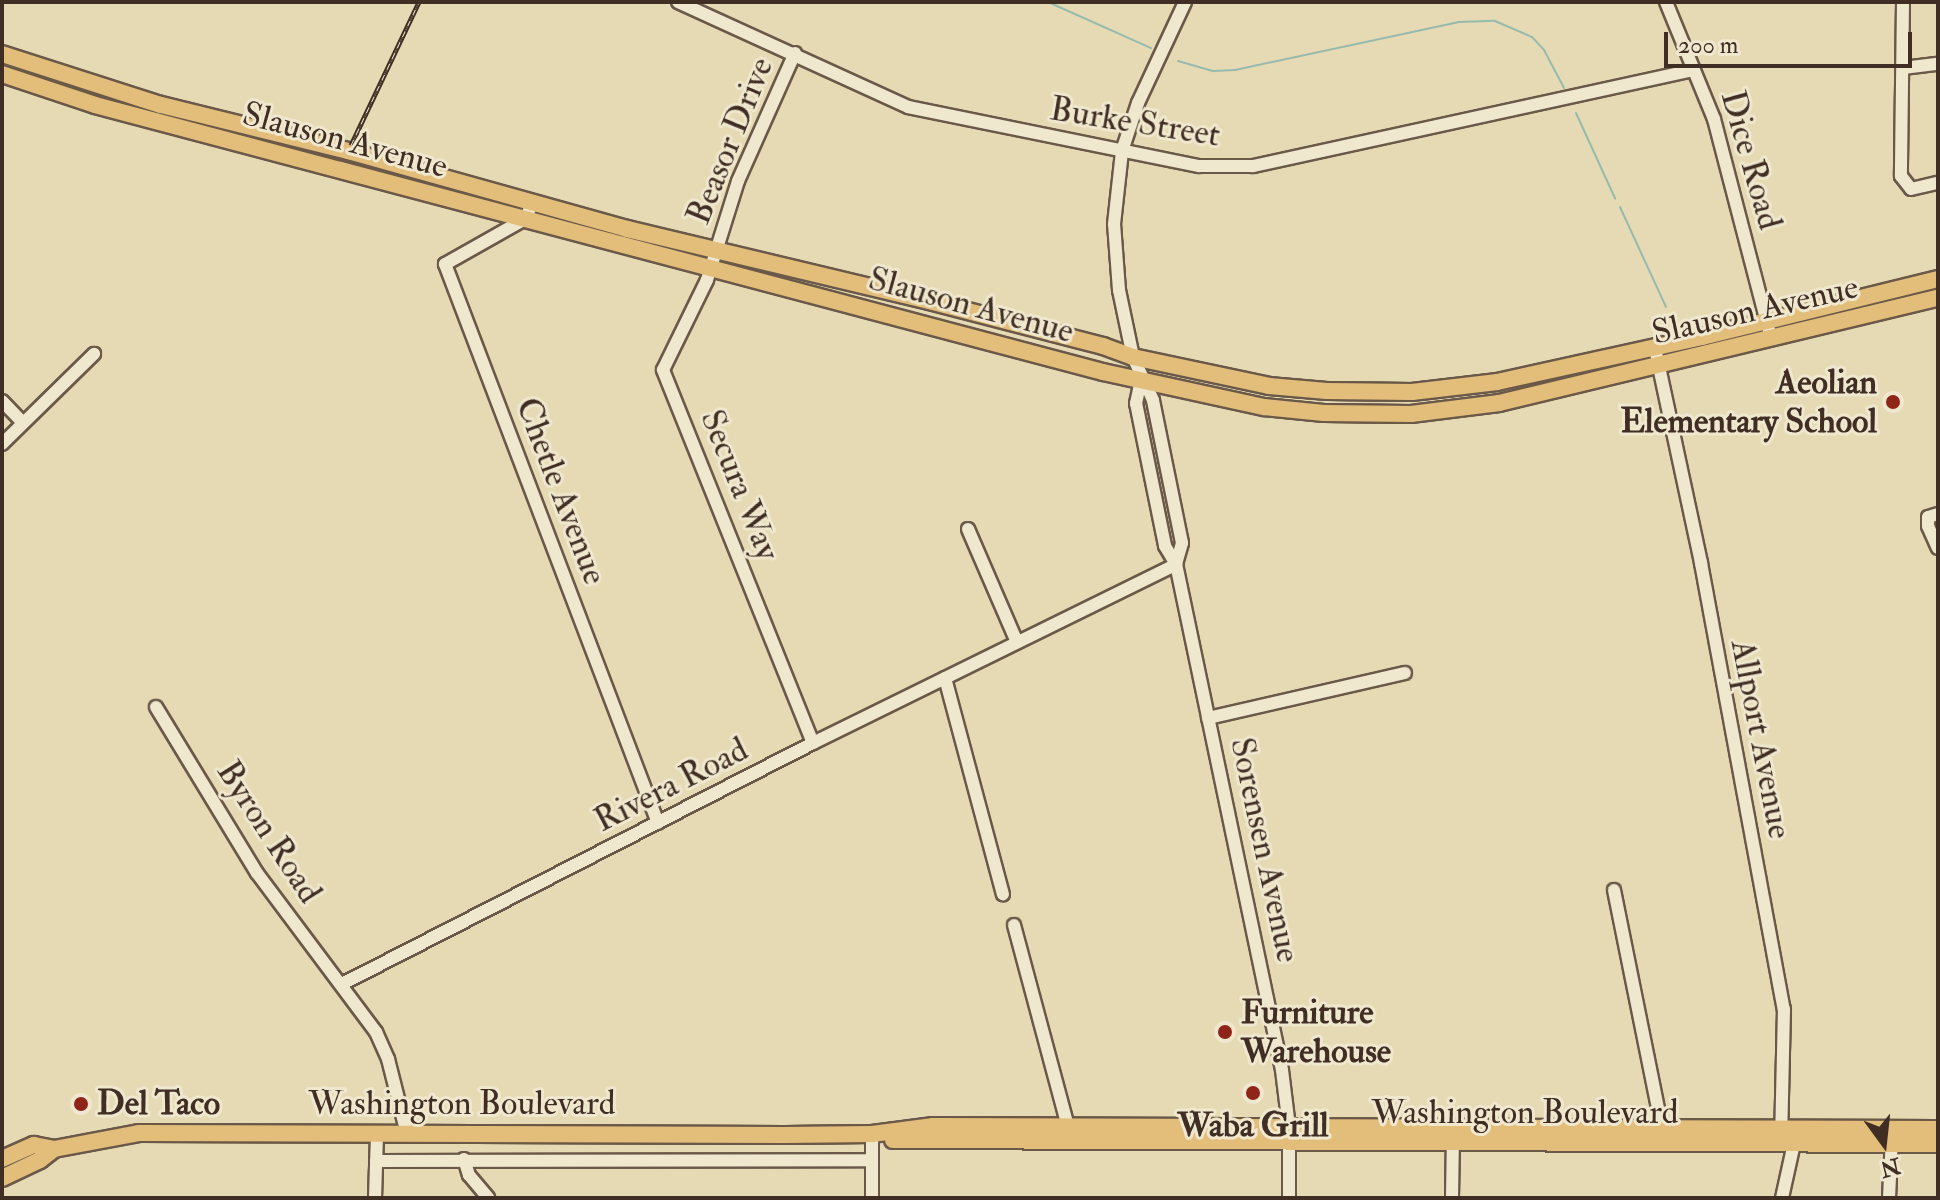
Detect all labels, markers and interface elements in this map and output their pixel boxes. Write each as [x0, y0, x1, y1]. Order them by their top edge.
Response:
scale bar [1668, 16, 1916, 66]
text: 200 m [1678, 30, 1738, 61]
street label: Beasor Drive [678, 52, 782, 230]
street label: Dice Road [1712, 86, 1790, 234]
street label: Burke Street [1047, 88, 1223, 156]
street label: Slauson Avenue [238, 93, 452, 187]
street label: Slauson Avenue [864, 258, 1078, 352]
street label: Slauson Avenue [1648, 266, 1862, 354]
place label: Aeolian Elementary School [1620, 362, 1877, 442]
street label: Chetle Avenue [507, 392, 615, 590]
marker: Aeolian Elementary School [1884, 393, 1902, 411]
street label: Secura Way [691, 404, 789, 566]
street label: Allport Avenue [1722, 636, 1800, 842]
street label: Rivera Road [587, 729, 755, 841]
street label: Sorensen Avenue [1221, 734, 1309, 966]
street label: Byron Road [208, 753, 330, 911]
place label: Furniture Warehouse [1241, 992, 1391, 1072]
marker: Furniture Warehouse [1216, 1023, 1234, 1041]
place label: Del Taco [97, 1084, 220, 1124]
street label: Washington Boulevard [309, 1084, 615, 1124]
marker: Waba Grill [1244, 1084, 1262, 1102]
street label: Washington Boulevard [1372, 1093, 1678, 1133]
marker: Del Taco [72, 1095, 90, 1113]
north arrow [1844, 1104, 1924, 1184]
place label: Waba Grill [1177, 1106, 1329, 1146]
text: N [1877, 1151, 1903, 1183]

